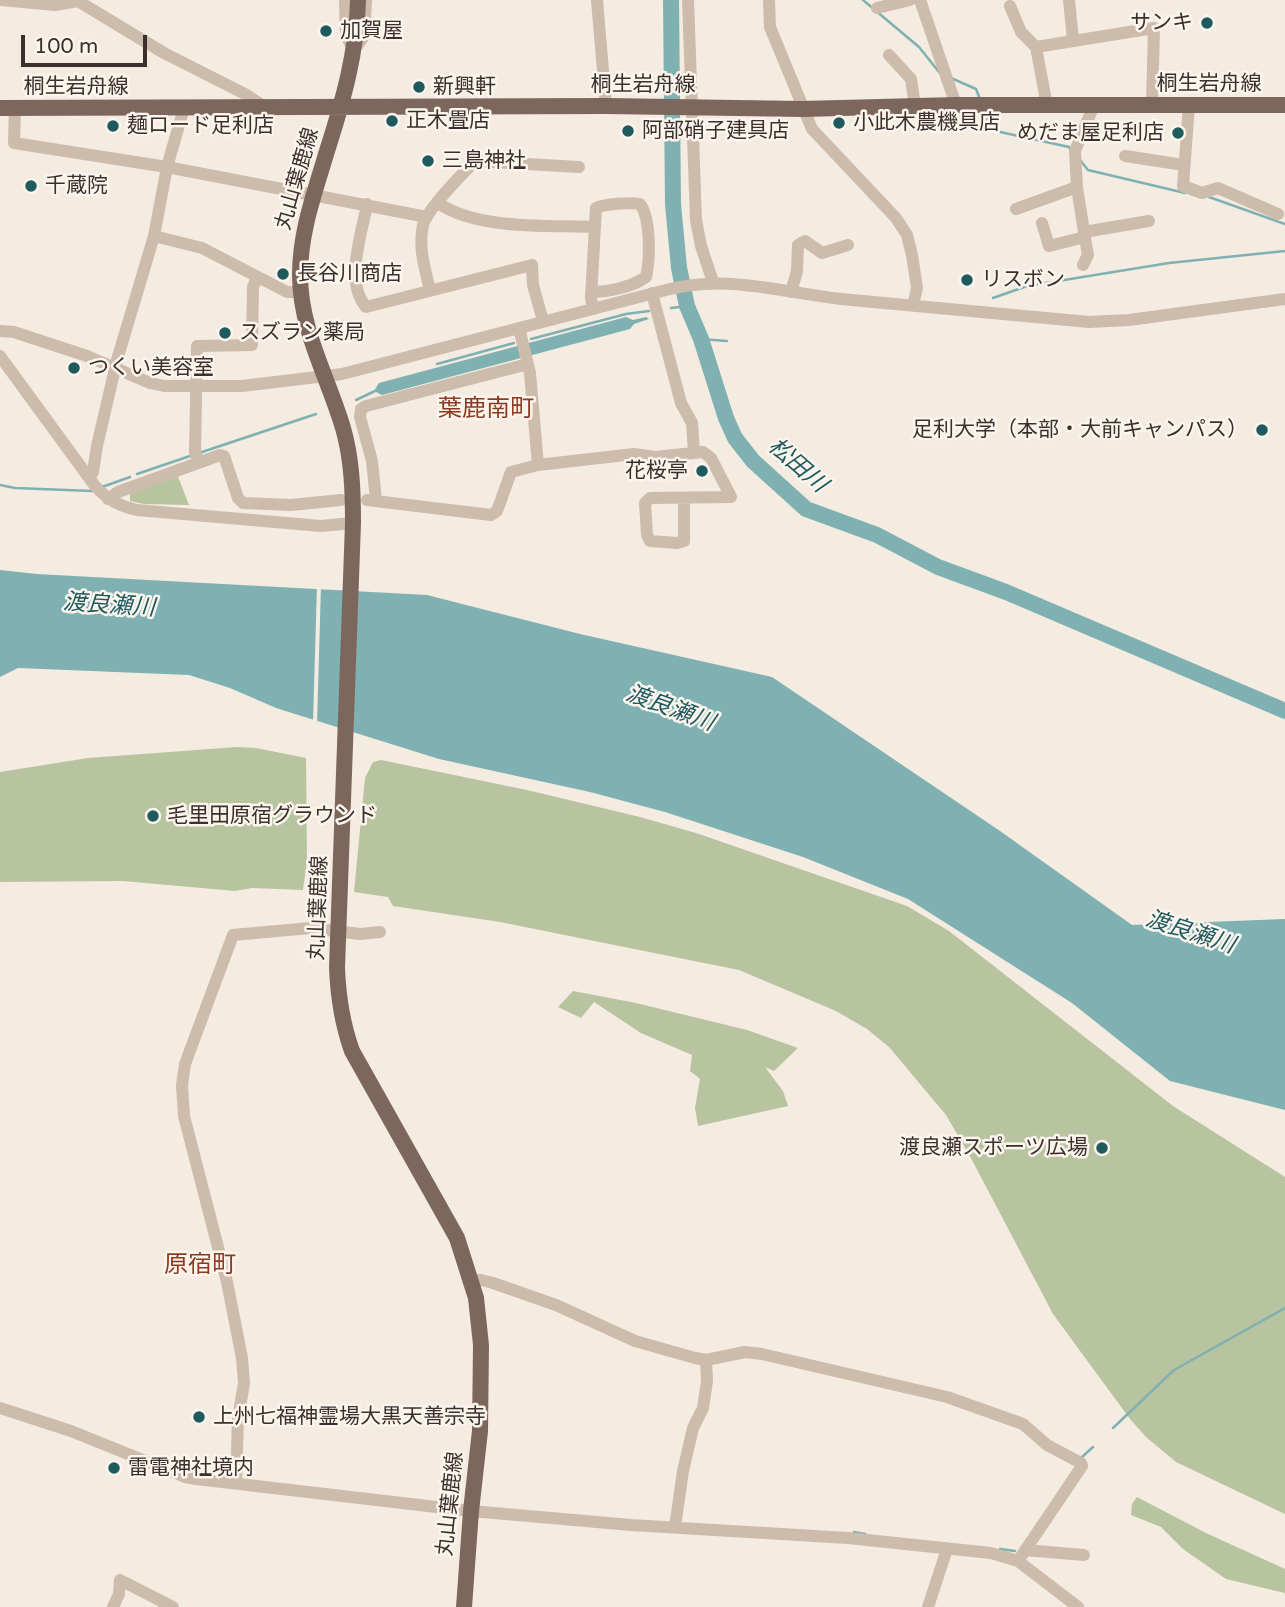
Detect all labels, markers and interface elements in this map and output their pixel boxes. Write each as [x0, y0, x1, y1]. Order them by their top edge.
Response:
place label: サンキ [1130, 10, 1193, 36]
marker: サンキ [1199, 15, 1215, 31]
place label: 加賀屋 [340, 18, 403, 44]
scale bar [24, 21, 150, 65]
marker: 加賀屋 [318, 23, 334, 39]
text: 100 m [34, 34, 98, 59]
street label: 桐生岩舟線 [1157, 71, 1261, 97]
street label: 桐生岩舟線 [591, 72, 695, 98]
street label: 桐生岩舟線 [24, 74, 128, 100]
place label: 新興軒 [433, 74, 496, 100]
marker: 新興軒 [411, 79, 427, 95]
place label: 正木畳店 [406, 108, 490, 134]
place label: 小此木農機具店 [853, 110, 1000, 136]
place label: 麺ロード足利店 [127, 113, 274, 139]
marker: 正木畳店 [384, 113, 400, 129]
marker: 小此木農機具店 [831, 115, 847, 131]
marker: 麺ロード足利店 [105, 118, 121, 134]
place label: 阿部硝子建具店 [642, 118, 789, 144]
place label: めだま屋足利店 [1017, 120, 1164, 146]
marker: 阿部硝子建具店 [620, 123, 636, 139]
street label: 丸山葉鹿線 [271, 125, 325, 233]
marker: めだま屋足利店 [1170, 125, 1186, 141]
place label: 三島神社 [442, 148, 526, 174]
marker: 三島神社 [420, 153, 436, 169]
place label: 千蔵院 [45, 173, 108, 199]
marker: 千蔵院 [23, 178, 39, 194]
place label: 長谷川商店 [297, 261, 402, 287]
marker: 長谷川商店 [275, 266, 291, 282]
place label: リスボン [981, 267, 1065, 293]
marker: リスボン [959, 272, 975, 288]
place label: スズラン薬局 [239, 320, 365, 346]
marker: スズラン薬局 [217, 325, 233, 341]
place label: つくい美容室 [88, 355, 214, 381]
marker: つくい美容室 [66, 360, 82, 376]
district label: 葉鹿南町 [438, 396, 534, 424]
place label: 足利大学（本部・大前キャンパス） [912, 417, 1248, 443]
marker: 足利大学（本部・大前キャンパス） [1254, 422, 1270, 438]
water label: 松田川 [762, 433, 832, 499]
place label: 花桜亭 [625, 458, 688, 484]
marker: 花桜亭 [694, 463, 710, 479]
water label: 渡良瀬川 [62, 589, 156, 623]
water label: 渡良瀬川 [622, 680, 718, 738]
place label: 毛里田原宿グラウンド [167, 803, 377, 829]
marker: 毛里田原宿グラウンド [145, 808, 161, 824]
street label: 丸山葉鹿線 [305, 855, 333, 961]
water label: 渡良瀬川 [1142, 906, 1238, 960]
place label: 渡良瀬スポーツ広場 [899, 1135, 1088, 1161]
marker: 渡良瀬スポーツ広場 [1094, 1140, 1110, 1156]
district label: 原宿町 [164, 1252, 236, 1280]
place label: 上州七福神霊場大黒天善宗寺 [213, 1404, 486, 1430]
marker: 上州七福神霊場大黒天善宗寺 [191, 1409, 207, 1425]
street label: 丸山葉鹿線 [433, 1450, 469, 1558]
place label: 雷電神社境内 [128, 1455, 254, 1481]
marker: 雷電神社境内 [106, 1460, 122, 1476]

